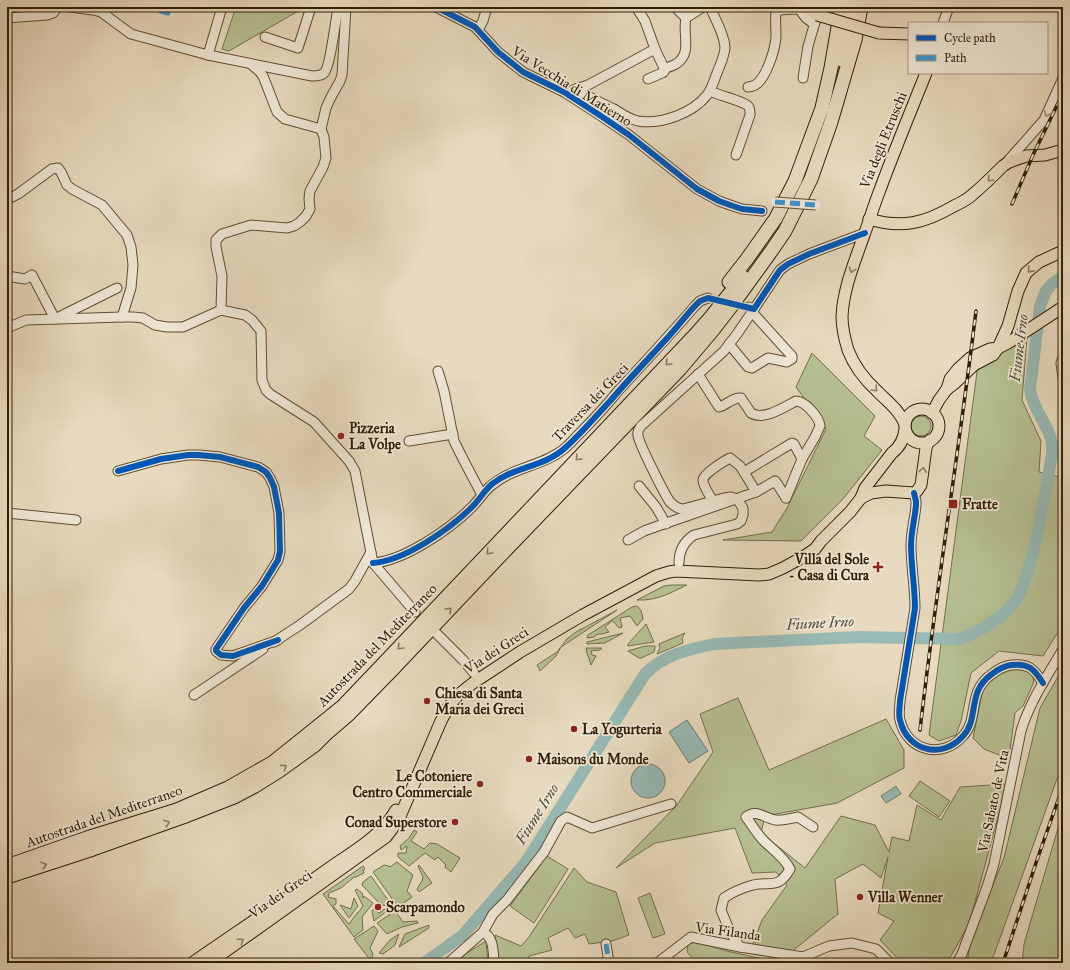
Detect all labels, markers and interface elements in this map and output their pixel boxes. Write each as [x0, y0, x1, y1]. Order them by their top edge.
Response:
legend [908, 22, 1048, 74]
text: Cycle path [944, 31, 996, 45]
street label: Via Vecchia di Matierno [508, 42, 635, 130]
text: Path [944, 51, 967, 65]
street label: Via degli Etruschi [856, 89, 911, 192]
one-way arrow [1043, 110, 1051, 117]
one-way arrow [987, 174, 995, 181]
one-way arrow [1027, 265, 1035, 273]
one-way arrow [848, 266, 857, 273]
water label: Fiume Irno [1006, 313, 1032, 384]
street label: Traversa dei Greci [549, 359, 632, 445]
one-way arrow [666, 359, 673, 366]
one-way arrow [870, 384, 878, 392]
place label: Pizzeria La Volpe [349, 420, 401, 454]
marker: Pizzeria La Volpe [336, 431, 346, 441]
one-way arrow [575, 453, 583, 461]
one-way arrow [918, 467, 927, 473]
place label: Fratte [962, 496, 998, 513]
marker: Fratte [947, 498, 959, 510]
one-way arrow [486, 547, 494, 555]
place label: Villa del Sole - Casa di Cura [789, 551, 870, 584]
marker: Villa del Sole - Casa di Cura [872, 561, 884, 573]
street label: Autostrada del Mediterraneo [313, 580, 441, 711]
one-way arrow [444, 607, 452, 615]
water label: Fiume Irno [785, 612, 855, 634]
street label: Via dei Greci [460, 623, 532, 678]
one-way arrow [397, 642, 404, 649]
place label: Chiesa di Santa Maria dei Greci [435, 685, 524, 718]
marker: Chiesa di Santa Maria dei Greci [422, 696, 432, 706]
place label: La Yogurteria [582, 721, 663, 739]
marker: La Yogurteria [569, 724, 579, 734]
street label: Via Sabato de Vita [974, 748, 1013, 855]
place label: Maisons du Monde [537, 751, 649, 768]
marker: Maisons du Monde [524, 754, 534, 764]
one-way arrow [280, 764, 287, 772]
place label: Le Cotoniere Centro Commerciale [352, 768, 472, 801]
marker: Le Cotoniere Centro Commerciale [475, 779, 485, 789]
water label: Fiume Irno [511, 780, 563, 848]
street label: Autostrada del Mediterraneo [23, 782, 185, 852]
place label: Conad Superstore [345, 814, 447, 832]
marker: Conad Superstore [450, 817, 460, 827]
one-way arrow [164, 819, 171, 828]
one-way arrow [40, 861, 47, 870]
street label: Via dei Greci [245, 866, 315, 923]
place label: Villa Wenner [867, 889, 944, 906]
marker: Villa Wenner [855, 892, 865, 902]
place label: Scarpamondo [386, 899, 465, 917]
marker: Scarpamondo [373, 902, 383, 912]
street label: Via Filanda [693, 918, 762, 944]
one-way arrow [237, 938, 244, 946]

